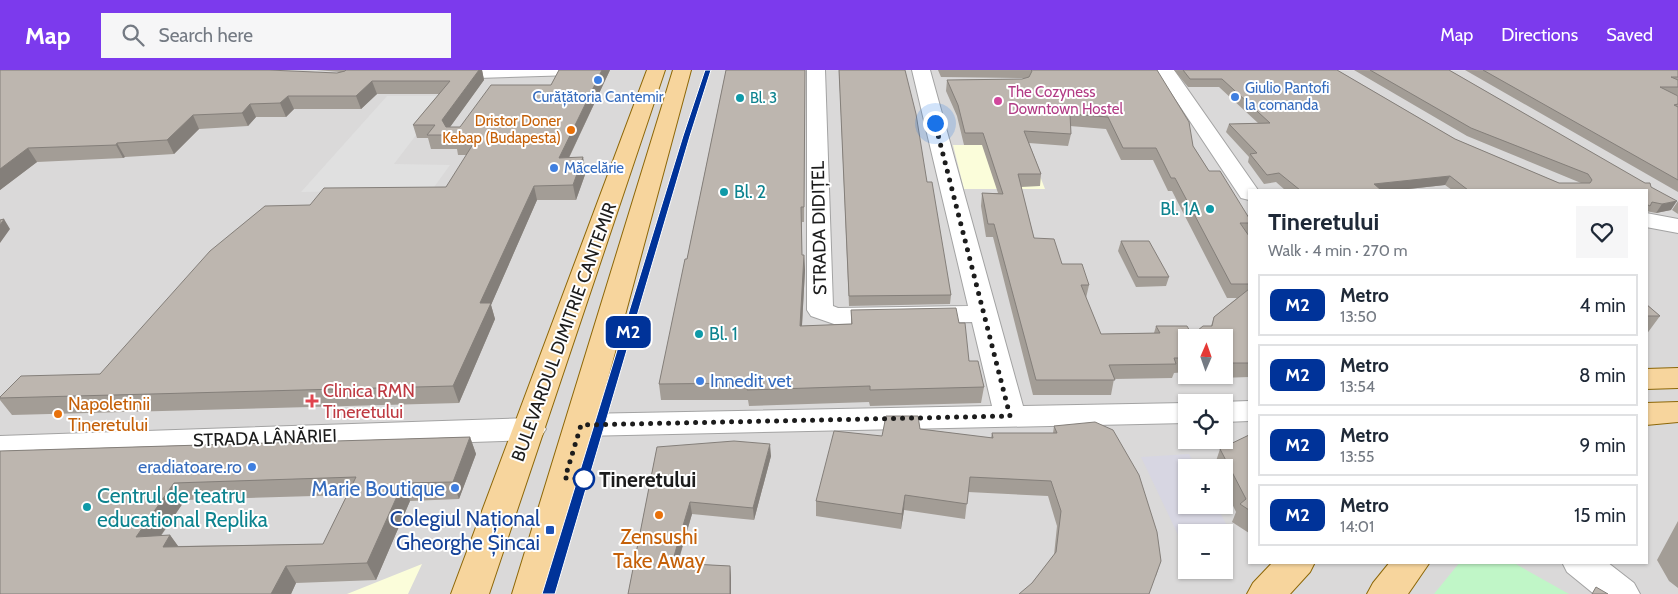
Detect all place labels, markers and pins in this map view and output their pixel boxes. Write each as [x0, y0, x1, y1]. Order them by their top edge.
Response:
marker: Curățătoria Cantemir [592, 74, 604, 86]
place label: Giulio Pantofi la comanda [1245, 79, 1330, 114]
place label: The Cozyness Downtown Hostel [1008, 83, 1123, 118]
place label: Curățătoria Cantemir [532, 88, 664, 107]
place label: Bl. 3 [750, 89, 777, 107]
marker: Giulio Pantofi la comanda [1229, 91, 1241, 103]
marker: Bl. 3 [734, 92, 746, 104]
marker: The Cozyness Downtown Hostel [992, 95, 1004, 107]
place label: Dristor Doner Kebap (Budapesta) [442, 112, 561, 147]
marker: Dristor Doner Kebap (Budapesta) [565, 124, 577, 136]
place label: Măcelărie [564, 159, 624, 177]
marker: Măcelărie [548, 162, 560, 174]
place label: Bl. 2 [734, 181, 766, 203]
marker: Bl. 2 [718, 186, 730, 198]
place label: Bl. 1A [1160, 198, 1200, 220]
marker: Bl. 1A [1204, 203, 1216, 215]
place label: Bl. 1 [709, 323, 738, 345]
marker: Bl. 1 [693, 328, 705, 340]
place label: Innedit vet [710, 370, 792, 392]
marker: Innedit vet [694, 375, 706, 387]
place label: Clinica RMN Tineretului [323, 380, 415, 423]
place label: Napoletinii Tineretului [68, 393, 150, 436]
marker: Clinica RMN Tineretului [305, 394, 319, 408]
marker: Napoletinii Tineretului [52, 408, 64, 420]
place label: eradiatoare.ro [138, 456, 242, 478]
marker: eradiatoare.ro [246, 461, 258, 473]
place label: Tineretului [599, 467, 696, 492]
marker: Tineretului [573, 468, 595, 490]
place label: Marie Boutique [311, 476, 445, 501]
marker: Marie Boutique [449, 482, 461, 494]
place label: Centrul de teatru educational Replika [97, 483, 268, 532]
marker: Centrul de teatru educational Replika [81, 501, 93, 513]
place label: Colegiul Național Gheorghe Șincai [390, 506, 540, 557]
marker: Zensushi Take Away [653, 509, 665, 521]
marker: Colegiul Național Gheorghe Șincai [544, 524, 556, 536]
place label: Zensushi Take Away [613, 524, 705, 573]

